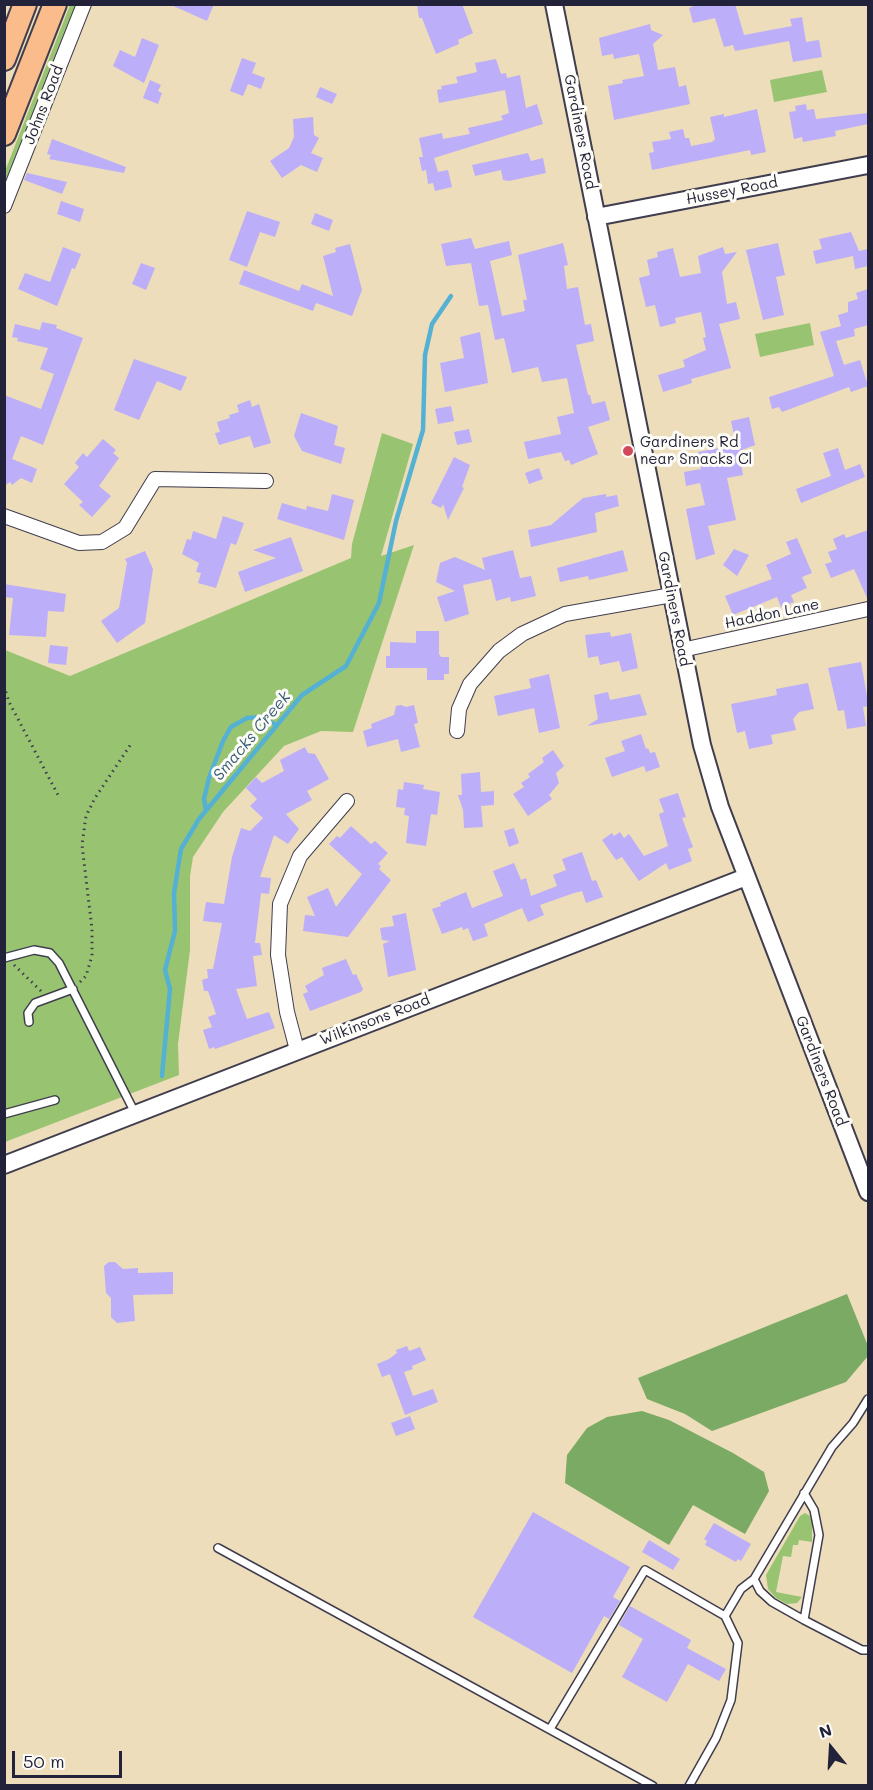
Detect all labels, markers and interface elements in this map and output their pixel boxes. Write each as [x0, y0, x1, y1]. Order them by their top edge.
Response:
street label: Johns Road [21, 63, 67, 147]
street label: Gardiners Road [560, 73, 600, 191]
street label: Hussey Road [685, 173, 779, 209]
place label: Gardiners Rd near Smacks Cl [640, 433, 752, 468]
marker: Gardiners Rd near Smacks Cl [621, 444, 635, 458]
street label: Gardiners Road [654, 550, 694, 668]
street label: Haddon Lane [723, 595, 821, 633]
water label: Smacks Creek [209, 688, 295, 784]
street label: Wilkinsons Road [317, 991, 433, 1049]
street label: Gardiners Road [792, 1013, 850, 1129]
north arrow [801, 1718, 861, 1778]
text: N [816, 1719, 834, 1742]
scale bar [15, 1739, 124, 1777]
text: 50 m [23, 1749, 65, 1773]

